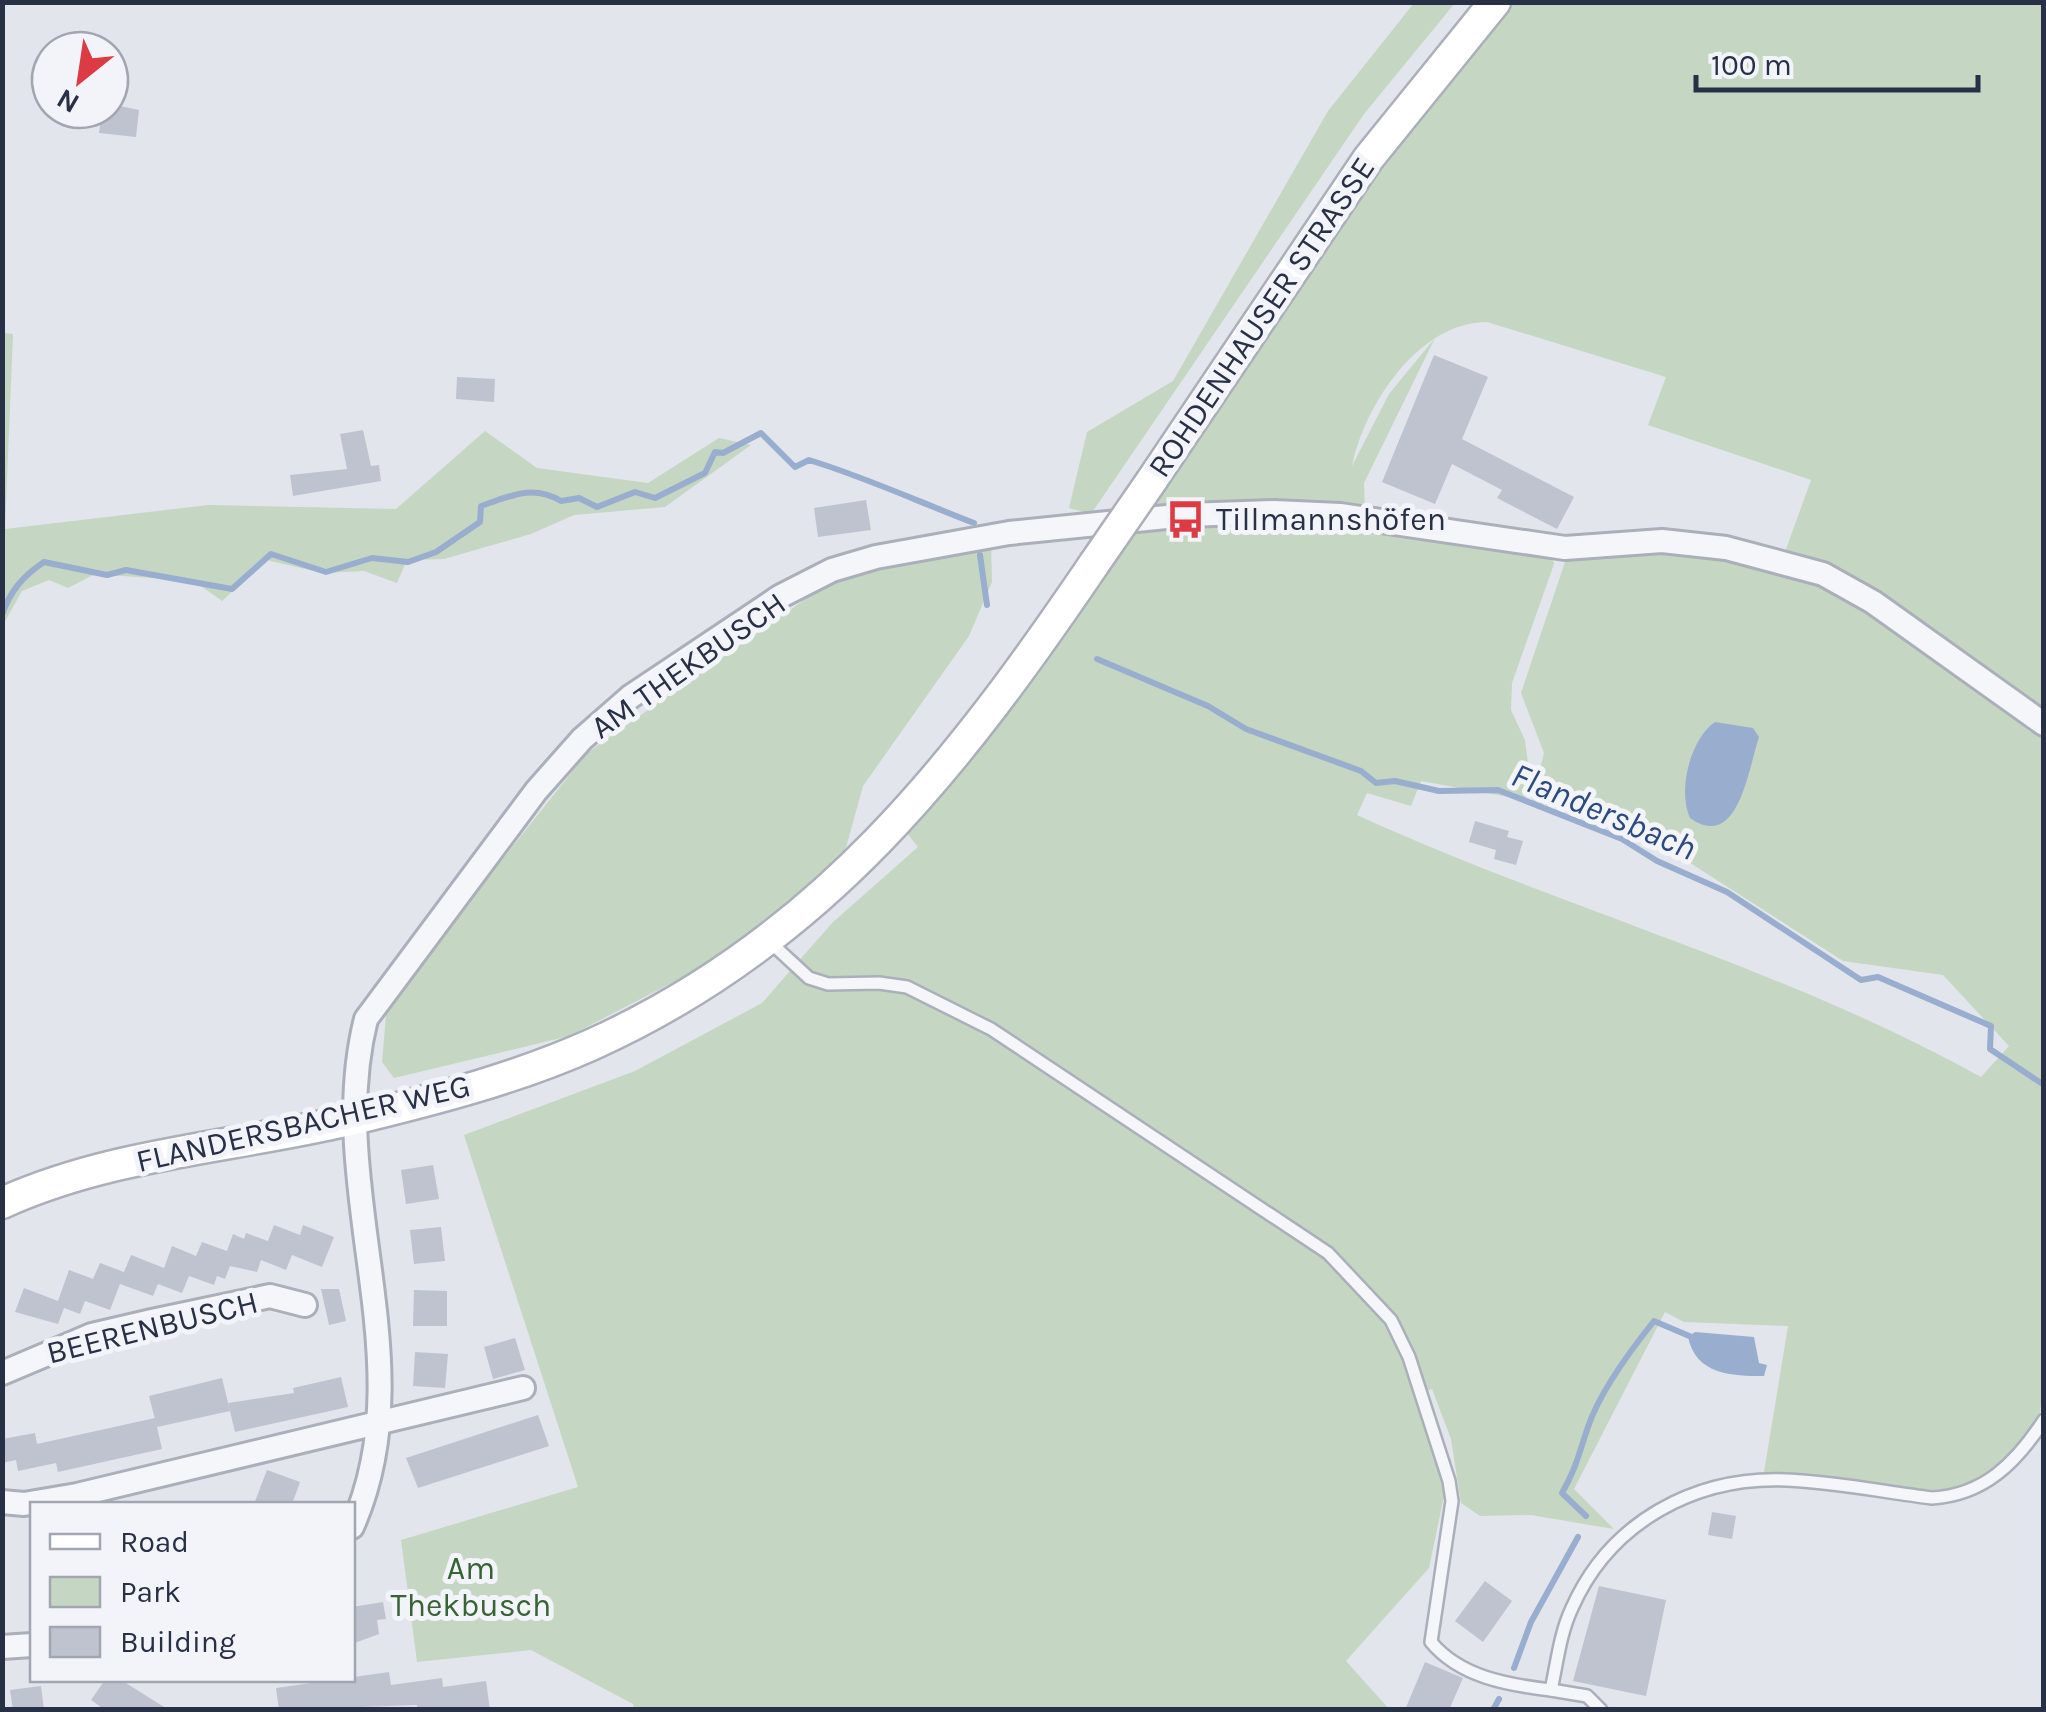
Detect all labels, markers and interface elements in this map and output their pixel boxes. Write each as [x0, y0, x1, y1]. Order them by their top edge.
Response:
north arrow [30, 30, 130, 130]
scale bar [1696, 30, 1978, 92]
text: 100 m [1711, 47, 1792, 83]
text: N [51, 82, 85, 121]
street label: ROHDENHAUSER STRASSE [1140, 150, 1382, 484]
bus stop icon: Tillmannshöfen [1165, 498, 1207, 540]
place label: Tillmannshöfen [1216, 501, 1446, 538]
street label: AM THEKBUSCH [584, 585, 793, 746]
water label: Flandersbach [1505, 754, 1702, 869]
street label: FLANDERSBACHER WEG [132, 1067, 474, 1180]
street label: BEERENBUSCH [43, 1283, 262, 1372]
legend [30, 1502, 355, 1682]
text: Road [120, 1524, 189, 1560]
park label: Am Thekbusch [391, 1550, 551, 1624]
text: Park [120, 1574, 181, 1610]
text: Building [120, 1624, 236, 1660]

